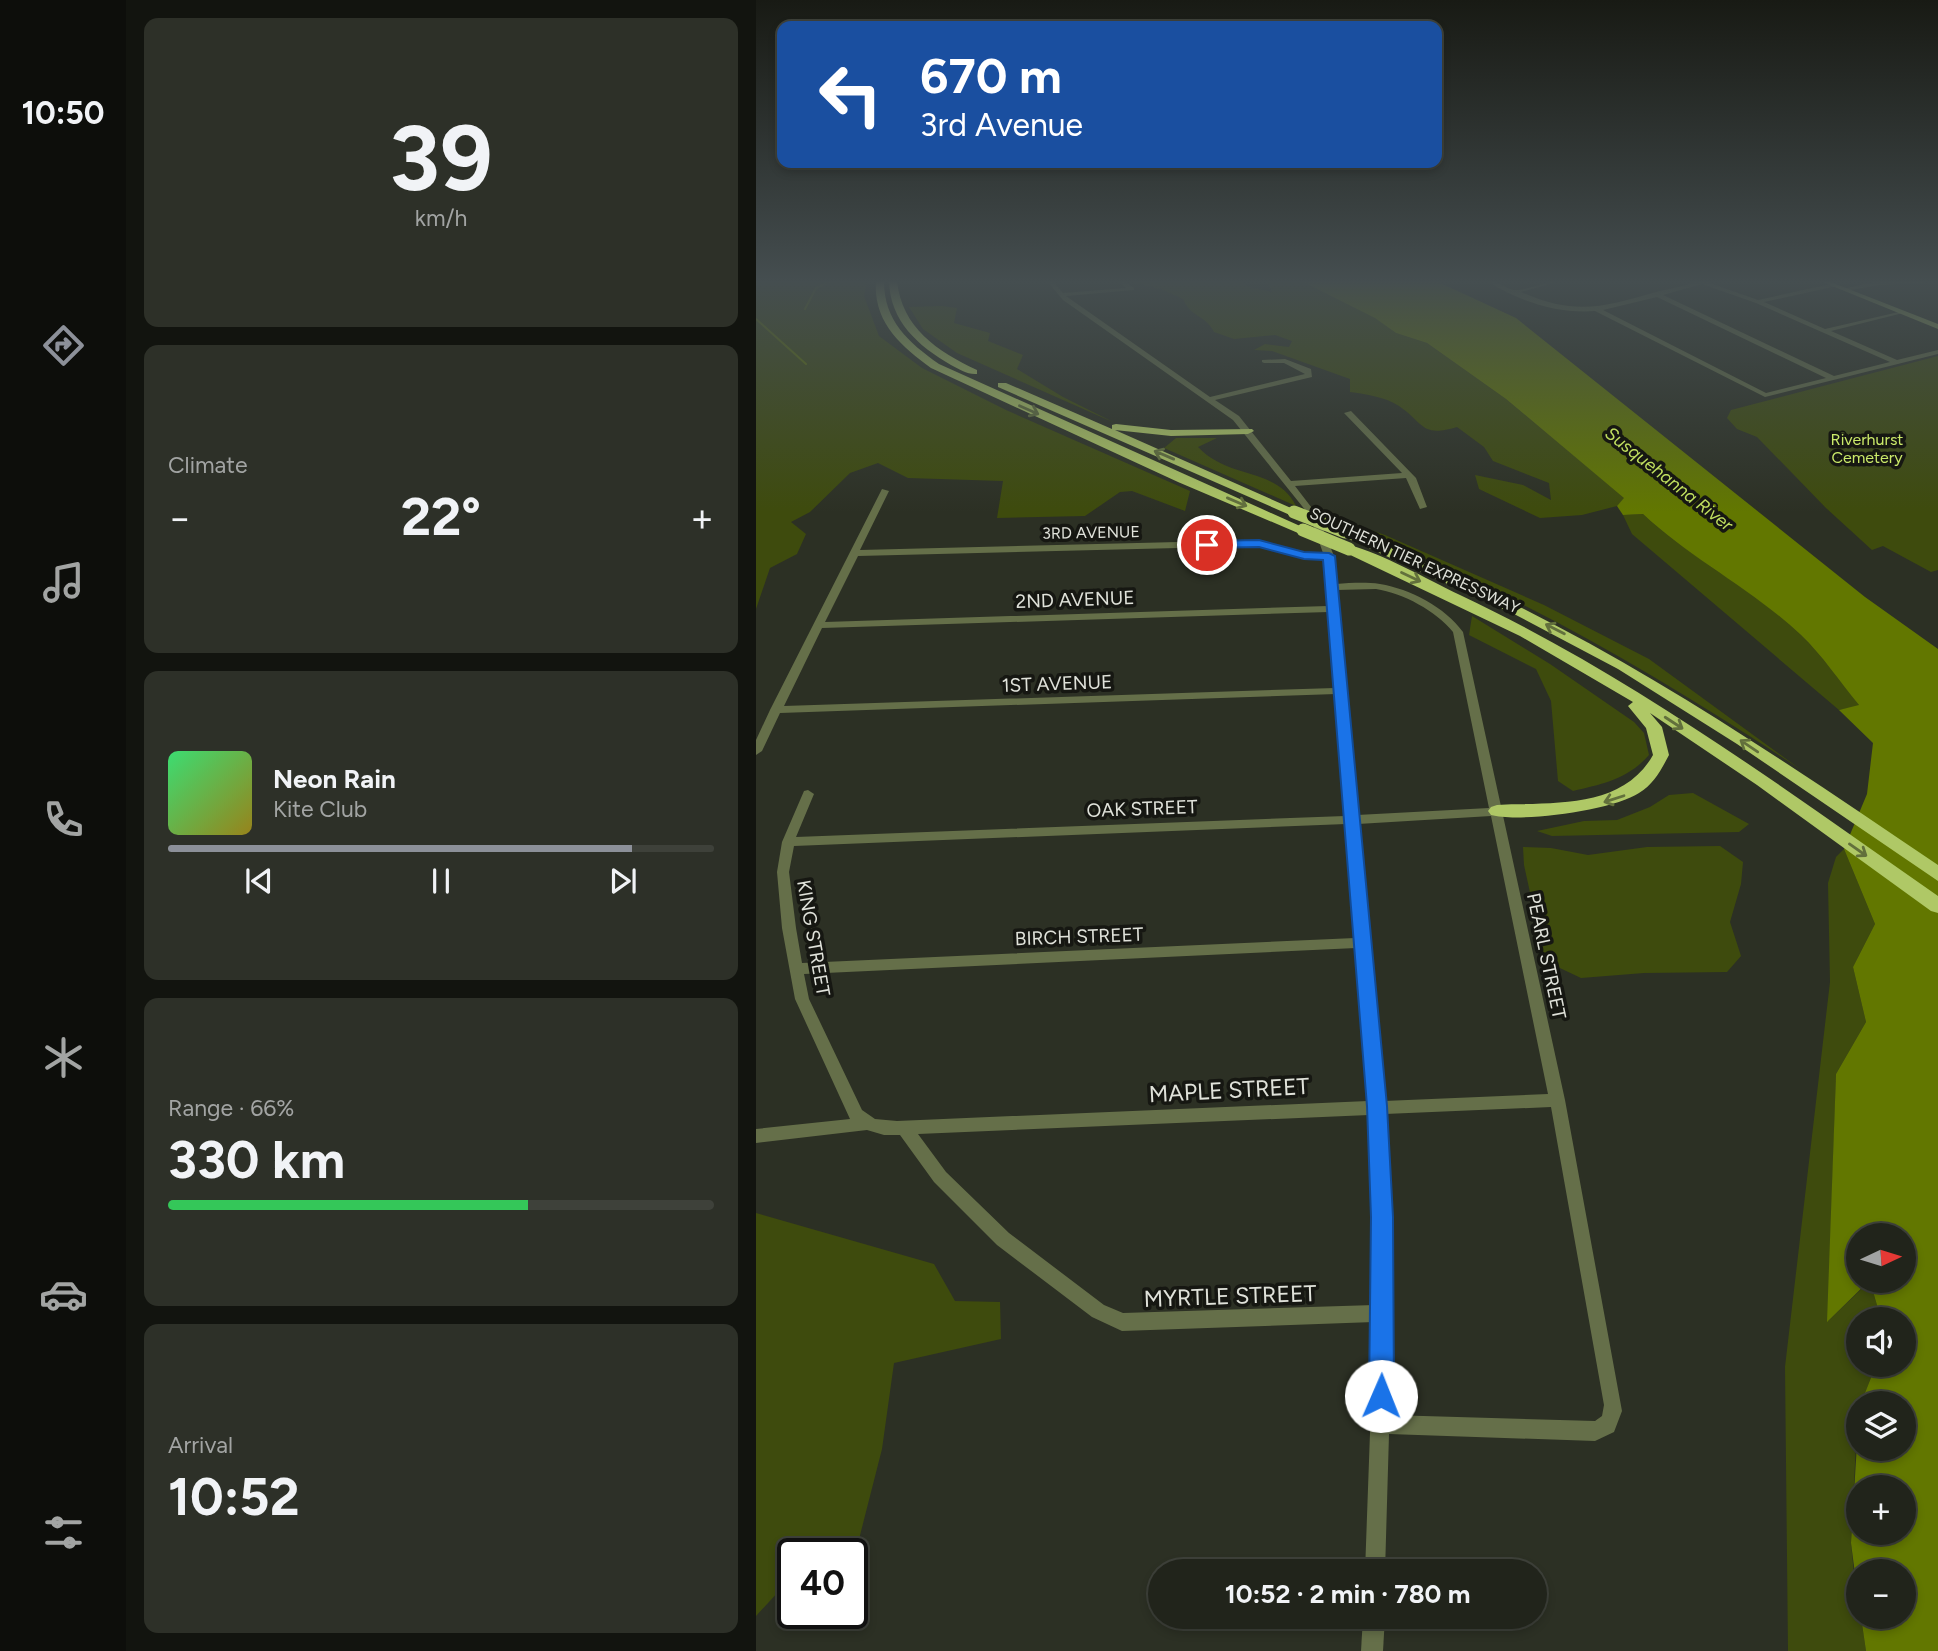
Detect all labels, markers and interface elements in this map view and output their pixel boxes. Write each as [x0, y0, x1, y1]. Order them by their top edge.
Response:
text: 670 m [920, 46, 1062, 105]
icon: left [805, 49, 896, 140]
text: 10:50 [21, 94, 105, 132]
text: 39 [389, 104, 493, 213]
text: 3rd Avenue [920, 106, 1083, 144]
text: km/h [415, 204, 467, 232]
icon: directions [39, 321, 88, 370]
one-way arrow [1018, 404, 1039, 417]
water label: Susquehanna River [1601, 422, 1738, 536]
park label: Riverhurst Cemetery [1831, 430, 1903, 467]
one-way arrow [1154, 448, 1175, 461]
text: Climate [168, 451, 247, 479]
text: 22° [401, 486, 481, 548]
text: − [168, 495, 192, 541]
text: + [690, 495, 714, 541]
one-way arrow [1226, 496, 1247, 509]
street label: SOUTHERN TIER EXPRESSWAY [1307, 503, 1523, 618]
pin [1177, 515, 1237, 575]
street label: 3RD AVENUE [1042, 522, 1140, 543]
icon: arrive [1188, 526, 1226, 564]
icon: music [39, 558, 88, 607]
one-way arrow [1399, 571, 1421, 584]
street label: 2ND AVENUE [1015, 586, 1135, 613]
one-way arrow [1545, 621, 1566, 635]
street label: 1ST AVENUE [1001, 670, 1113, 697]
one-way arrow [1663, 716, 1683, 730]
one-way arrow [1740, 739, 1759, 754]
text: Neon Rain [273, 763, 396, 795]
one-way arrow [1603, 793, 1625, 806]
icon: phone [39, 795, 88, 844]
text: Kite Club [273, 795, 367, 823]
street label: OAK STREET [1086, 795, 1198, 822]
one-way arrow [1848, 843, 1867, 857]
icon: previous [240, 862, 278, 900]
icon: pause [422, 862, 460, 900]
icon: next [604, 862, 642, 900]
street label: KING STREET [792, 878, 835, 998]
street label: PEARL STREET [1522, 891, 1571, 1022]
street label: BIRCH STREET [1014, 923, 1144, 950]
icon: climate [39, 1033, 88, 1082]
street label: MAPLE STREET [1148, 1072, 1310, 1108]
text: Range · 66% [168, 1094, 294, 1122]
text: 330 km [168, 1129, 345, 1191]
north arrow [1846, 1223, 1916, 1293]
map controls [1846, 1223, 1916, 1629]
icon: car [39, 1270, 88, 1319]
street label: MYRTLE STREET [1143, 1279, 1317, 1313]
button: sound [1846, 1307, 1916, 1377]
position arrow [1344, 1359, 1418, 1433]
button: layers [1846, 1391, 1916, 1461]
text: Arrival [168, 1431, 233, 1459]
text: 10:52 [168, 1466, 300, 1528]
button: + [1846, 1475, 1916, 1545]
icon: filters [39, 1508, 88, 1557]
speed limit sign: 40 [777, 1538, 868, 1629]
button: − [1846, 1559, 1916, 1629]
text: 10:52 · 2 min · 780 m [1225, 1578, 1470, 1610]

